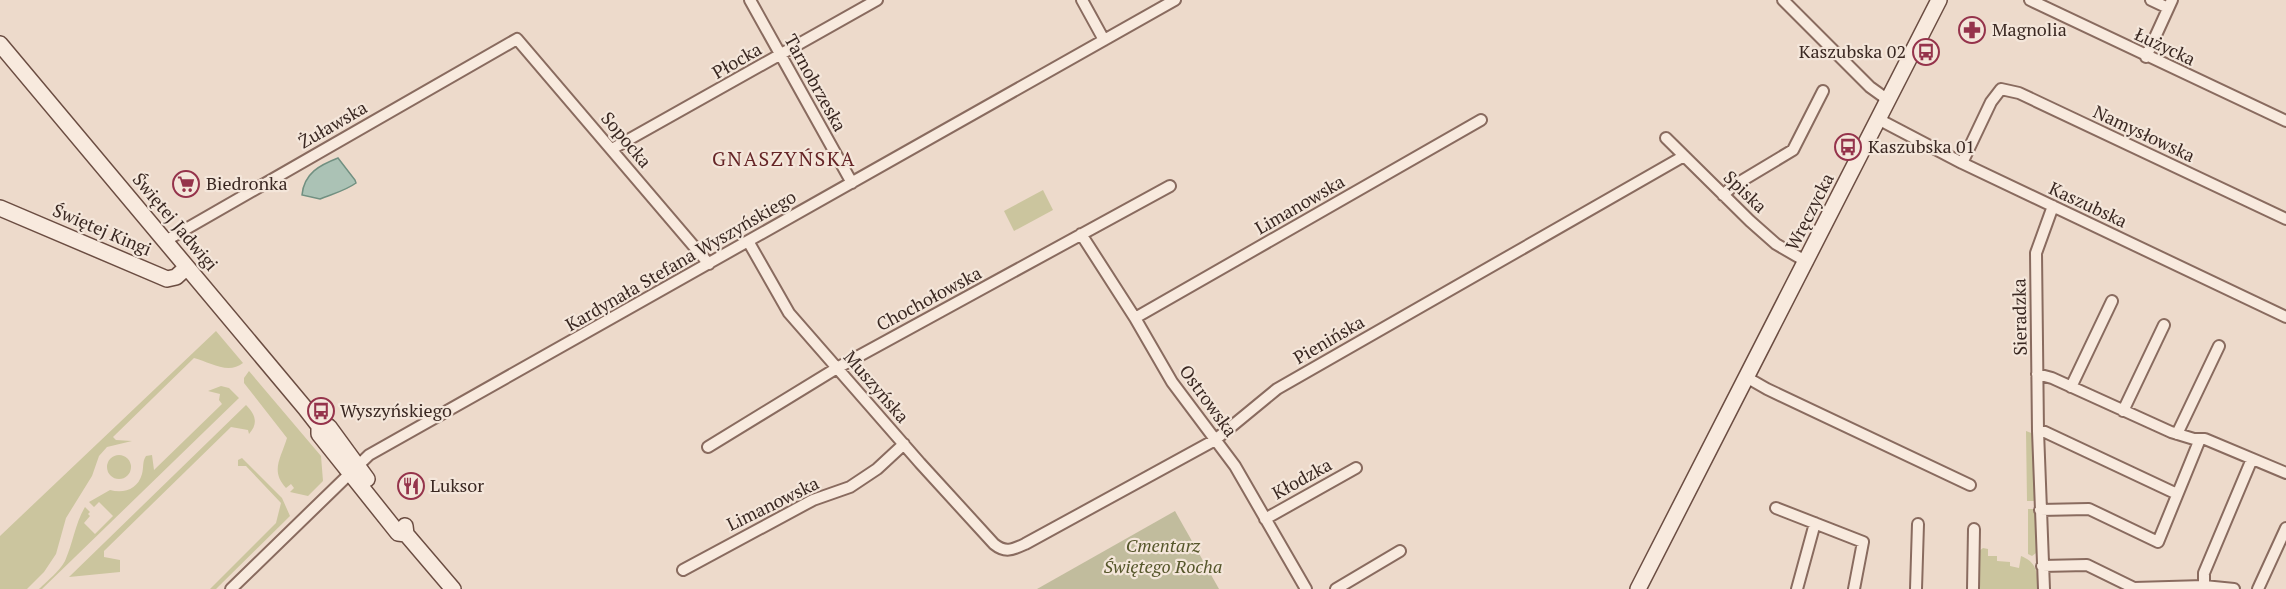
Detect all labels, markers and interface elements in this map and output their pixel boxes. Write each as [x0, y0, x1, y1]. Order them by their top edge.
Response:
pharmacy icon: Magnolia [1957, 15, 1987, 45]
place label: Magnolia [1992, 17, 2067, 41]
street label: Łużycka [2131, 22, 2200, 71]
street label: Tarnobrzeska [779, 30, 852, 135]
street label: Płocka [707, 36, 766, 84]
bus stop icon: Kaszubska 02 [1911, 37, 1941, 67]
place label: Kaszubska 02 [1799, 39, 1906, 63]
street label: Żuławska [294, 95, 371, 153]
street label: Namysłowska [2090, 99, 2199, 167]
street label: Sopocka [596, 106, 657, 173]
bus stop icon: Kaszubska 01 [1833, 132, 1863, 162]
place label: Kaszubska 01 [1868, 134, 1975, 158]
district label: GNASZYŃSKA [712, 145, 856, 172]
street label: Spiska [1719, 165, 1773, 218]
street label: Świętej Jadwigi [128, 167, 224, 275]
supermarket icon: Biedronka [171, 169, 201, 199]
street label: Limanowska [1250, 169, 1349, 239]
street label: Wręczycka [1779, 169, 1839, 254]
place label: Biedronka [206, 171, 287, 195]
street label: Kaszubska [2045, 176, 2131, 233]
street label: Kardynała Stefana Wyszyńskiego [561, 184, 800, 336]
street label: Świętej Kingi [49, 197, 155, 261]
street label: Chochołowska [872, 260, 985, 336]
street label: Sieradzka [2006, 278, 2032, 356]
street label: Pienińska [1289, 309, 1368, 369]
street label: Muszyńska [839, 345, 915, 428]
street label: Ostrowska [1174, 359, 1243, 441]
bus stop icon: Wyszyńskiego [306, 396, 336, 426]
place label: Wyszyńskiego [340, 398, 452, 422]
street label: Kłodzka [1267, 452, 1336, 504]
street label: Limanowska [723, 470, 823, 536]
restaurant icon: Luksor [396, 471, 426, 501]
place label: Luksor [430, 473, 484, 497]
park label: Cmentarz Świętego Rocha [1104, 533, 1222, 578]

